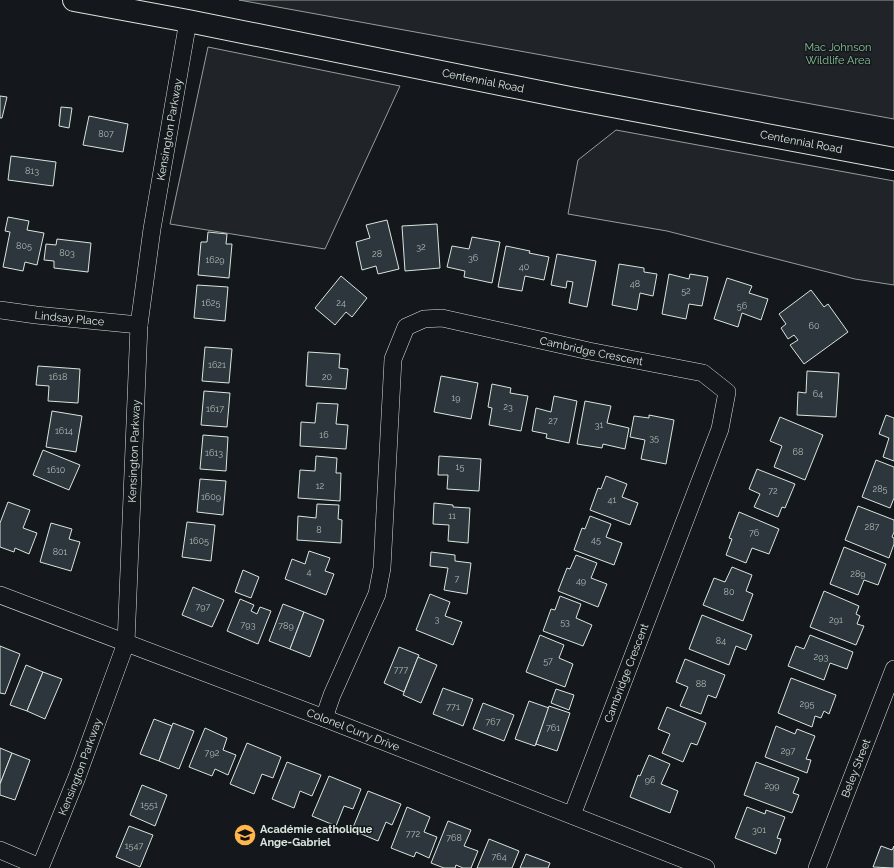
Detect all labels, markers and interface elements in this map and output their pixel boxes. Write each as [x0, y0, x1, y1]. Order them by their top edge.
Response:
park label: Mac Johnson Wildlife Area [805, 41, 871, 67]
street label: Centennial Road [441, 66, 525, 96]
street label: Kensington Parkway [155, 78, 185, 182]
street label: Centennial Road [759, 128, 844, 156]
house number: 807 [98, 129, 114, 139]
house number: 813 [25, 166, 39, 176]
house number: 805 [16, 241, 32, 251]
house number: 32 [416, 242, 426, 252]
house number: 803 [59, 248, 75, 258]
house number: 28 [372, 249, 382, 259]
house number: 36 [468, 253, 479, 263]
house number: 1629 [205, 255, 225, 265]
house number: 40 [519, 262, 530, 272]
house number: 48 [630, 279, 640, 289]
house number: 52 [681, 286, 691, 296]
house number: 1625 [202, 298, 221, 308]
house number: 24 [336, 298, 346, 308]
house number: 56 [737, 301, 748, 311]
street label: Lindsay Place [34, 309, 105, 329]
house number: 60 [809, 321, 820, 331]
street label: Cambridge Crescent [538, 334, 644, 368]
house number: 1621 [208, 360, 226, 370]
house number: 1618 [49, 372, 67, 382]
house number: 20 [322, 372, 333, 382]
house number: 64 [813, 389, 823, 399]
house number: 19 [451, 393, 461, 403]
street label: Kensington Parkway [126, 399, 143, 503]
house number: 23 [503, 402, 513, 412]
house number: 1617 [206, 404, 224, 414]
house number: 27 [548, 416, 558, 426]
house number: 31 [595, 420, 603, 430]
house number: 1614 [55, 426, 73, 436]
house number: 16 [319, 430, 329, 440]
house number: 35 [649, 433, 659, 443]
house number: 68 [793, 447, 803, 457]
house number: 1613 [205, 448, 223, 458]
house number: 15 [456, 462, 464, 472]
house number: 1610 [47, 465, 66, 475]
house number: 12 [316, 481, 325, 491]
house number: 285 [873, 484, 888, 494]
house number: 72 [768, 486, 778, 496]
house number: 1609 [201, 492, 221, 502]
house number: 41 [608, 495, 617, 505]
house number: 11 [448, 511, 456, 521]
house number: 287 [865, 522, 880, 532]
house number: 8 [316, 525, 322, 535]
house number: 76 [749, 528, 760, 538]
house number: 45 [591, 535, 601, 545]
house number: 1605 [189, 536, 209, 546]
house number: 801 [53, 547, 67, 557]
house number: 4 [307, 567, 312, 577]
house number: 289 [850, 569, 866, 579]
house number: 7 [455, 574, 460, 584]
house number: 49 [576, 576, 586, 586]
house number: 80 [724, 587, 735, 597]
house number: 797 [196, 602, 211, 612]
house number: 3 [435, 614, 440, 624]
house number: 291 [829, 615, 843, 625]
house number: 53 [560, 617, 570, 627]
house number: 793 [241, 620, 256, 630]
house number: 789 [278, 621, 294, 631]
street label: Cambridge Crescent [602, 622, 651, 725]
house number: 84 [716, 636, 726, 646]
house number: 293 [814, 652, 829, 662]
house number: 57 [543, 656, 553, 666]
house number: 777 [394, 665, 408, 675]
house number: 88 [696, 679, 706, 689]
house number: 295 [800, 699, 815, 709]
house number: 771 [446, 702, 460, 712]
street label: Colonel Curry Drive [305, 706, 402, 754]
street label: Kensington Parkway [56, 716, 105, 817]
house number: 767 [485, 717, 501, 727]
house number: 761 [546, 723, 560, 733]
street label: Beley Street [839, 737, 873, 800]
house number: 297 [781, 746, 796, 756]
house number: 792 [205, 748, 220, 758]
house number: 96 [645, 775, 656, 785]
house number: 299 [764, 781, 780, 791]
house number: 1551 [140, 800, 158, 810]
school or university icon: Académie catholique Ange-Gabriel [232, 822, 258, 848]
place label: Académie catholique Ange-Gabriel [260, 823, 373, 849]
house number: 301 [752, 825, 766, 835]
house number: 772 [406, 829, 420, 839]
house number: 768 [446, 833, 462, 843]
house number: 1547 [125, 841, 143, 851]
house number: 764 [491, 852, 507, 862]

